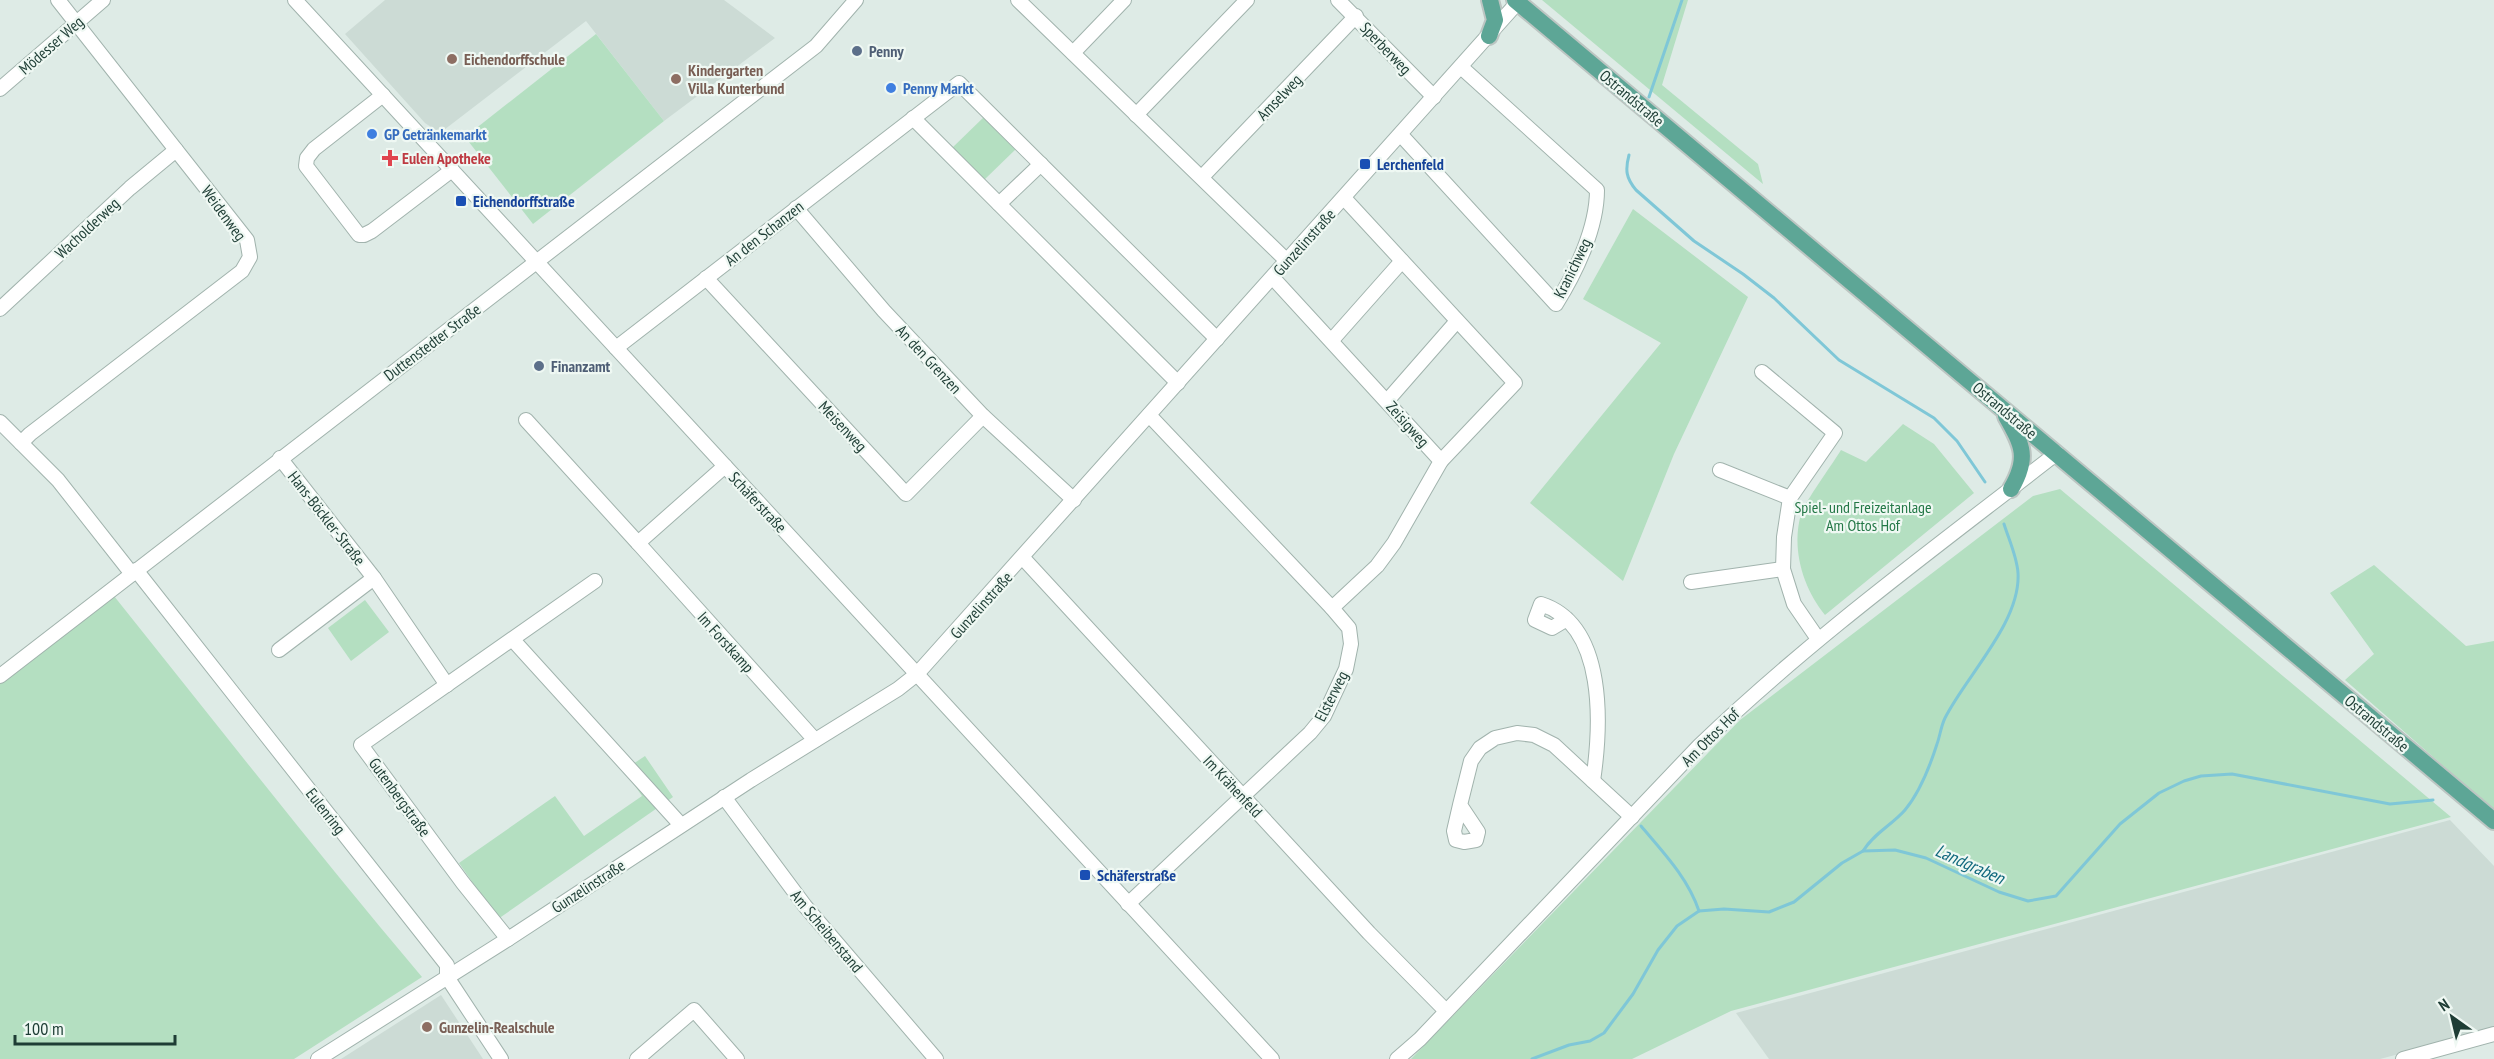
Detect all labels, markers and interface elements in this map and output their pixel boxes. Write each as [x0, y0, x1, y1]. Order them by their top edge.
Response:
street label: Mödesser Weg [15, 11, 87, 79]
street label: Sperberweg [1356, 18, 1416, 78]
place label: Penny [869, 41, 904, 61]
marker: Penny [850, 44, 864, 58]
place label: Eichendorffschule [464, 49, 565, 69]
marker: Eichendorffschule [445, 52, 459, 66]
place label: Kindergarten Villa Kunterbund [687, 60, 784, 98]
street label: Ostrandstraße [1596, 65, 1668, 131]
street label: Amselweg [1252, 70, 1306, 124]
marker: Kindergarten Villa Kunterbund [669, 72, 683, 86]
place label: Penny Markt [903, 78, 974, 98]
marker: Penny Markt [884, 81, 898, 95]
place label: GP Getränkemarkt [384, 124, 487, 144]
marker: GP Getränkemarkt [365, 127, 379, 141]
place label: Eulen Apotheke [402, 148, 491, 168]
marker: Eulen Apotheke [383, 151, 397, 165]
place label: Lerchenfeld [1377, 154, 1444, 174]
marker: Lerchenfeld [1358, 157, 1372, 171]
street label: Weidenweg [197, 181, 251, 245]
place label: Eichendorffstraße [473, 191, 575, 211]
street label: Wacholderweg [51, 193, 123, 263]
marker: Eichendorffstraße [454, 194, 468, 208]
street label: An den Schanzen [721, 196, 807, 270]
street label: Gunzelinstraße [1269, 204, 1339, 280]
street label: Kranichweg [1549, 235, 1595, 301]
street label: Duttenstedter Straße [380, 299, 484, 385]
street label: An den Grenzen [892, 320, 966, 398]
place label: Finanzamt [551, 356, 611, 376]
marker: Finanzamt [532, 359, 546, 373]
street label: Ostrandstraße [1969, 377, 2041, 443]
street label: Meisenweg [815, 397, 871, 455]
street label: Zeisigweg [1382, 397, 1434, 451]
street label: Hans-Böckler-Straße [284, 467, 370, 569]
street label: Schäferstraße [725, 467, 791, 537]
park label: Spiel- und Freizeitanlage Am Ottos Hof [1794, 497, 1932, 535]
street label: Gunzelinstraße [946, 567, 1016, 643]
street label: Im Forstkamp [693, 607, 759, 677]
street label: Elsterweg [1310, 667, 1352, 725]
street label: Ostrandstraße [2341, 690, 2413, 756]
street label: Am Ottos Hof [1677, 703, 1744, 770]
street label: Im Krähenfeld [1199, 751, 1267, 821]
street label: Gutenbergstraße [365, 754, 435, 840]
street label: Eulenring [302, 784, 350, 838]
water label: Landgraben [1932, 839, 2009, 890]
street label: Gunzelinstraße [548, 855, 628, 917]
place label: Schäferstraße [1097, 865, 1176, 885]
marker: Schäferstraße [1078, 868, 1092, 882]
street label: Am Scheibenstand [787, 886, 867, 976]
north arrow [2422, 987, 2482, 1047]
text: N [2434, 994, 2453, 1015]
scale bar [15, 1008, 176, 1046]
text: 100 m [24, 1017, 64, 1040]
place label: Gunzelin-Realschule [439, 1017, 555, 1037]
marker: Gunzelin-Realschule [420, 1020, 434, 1034]

